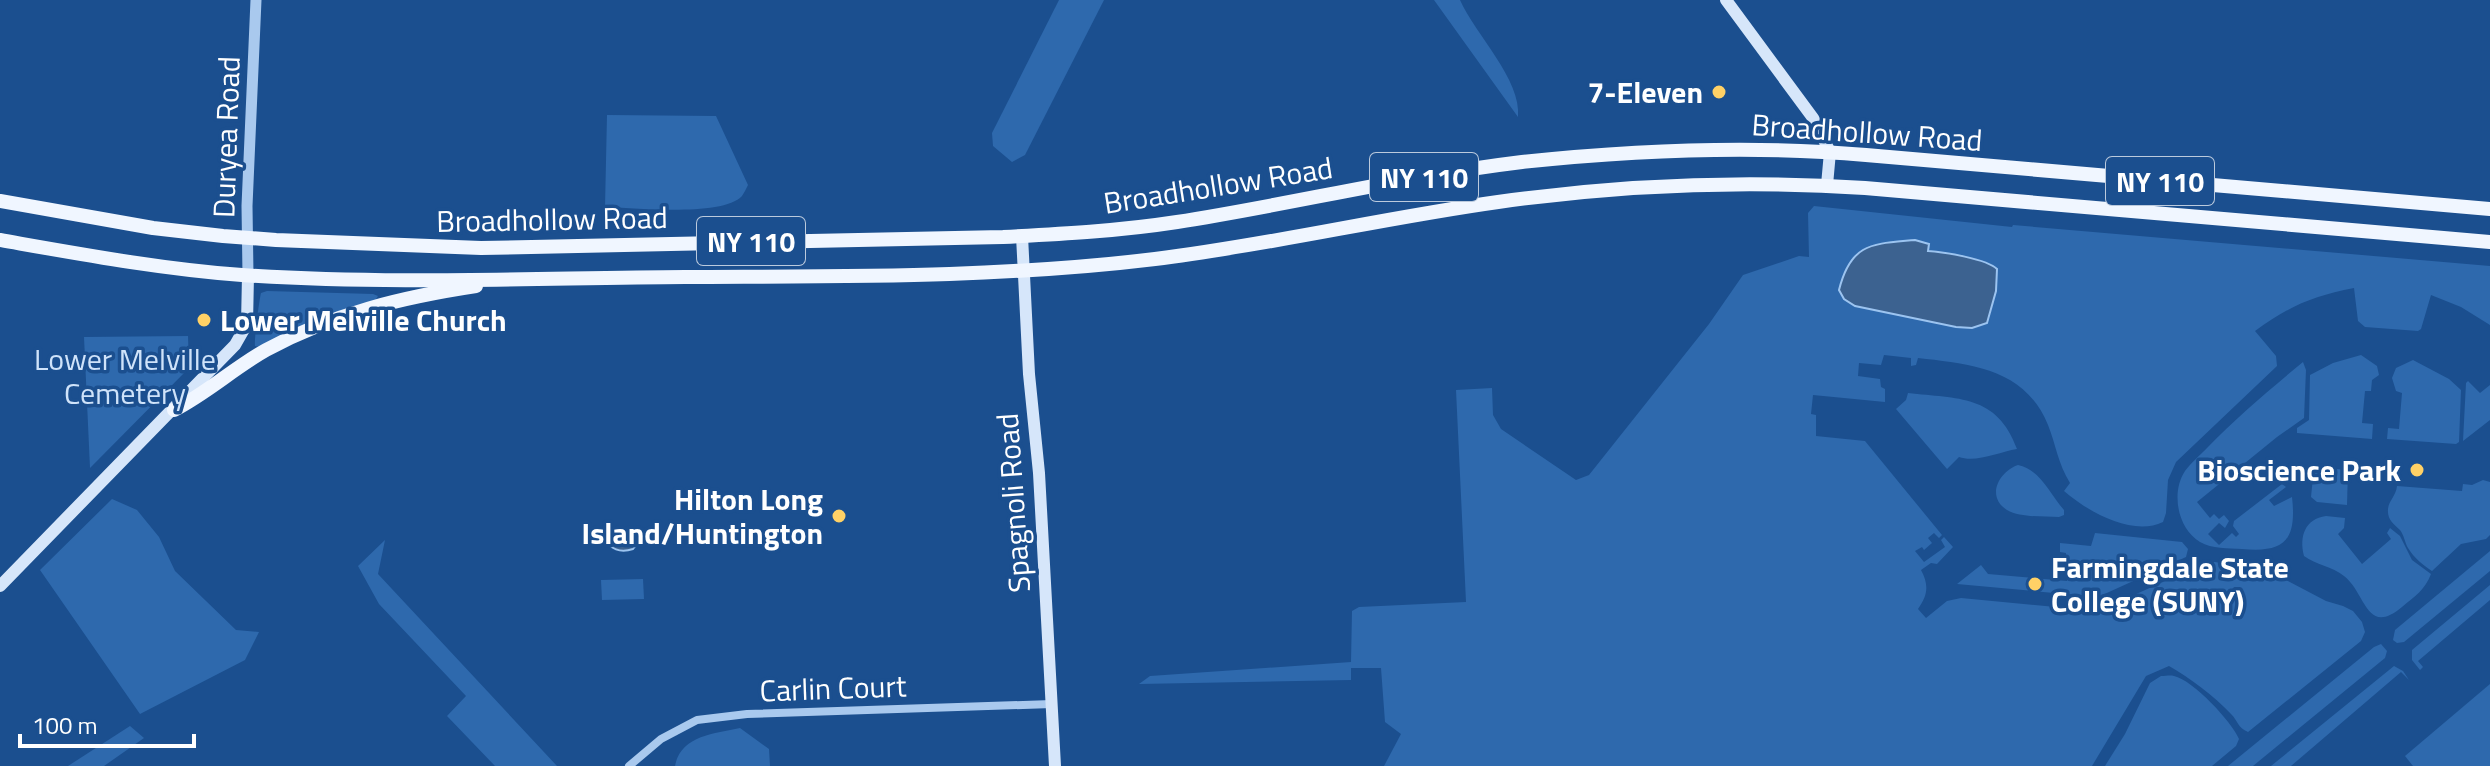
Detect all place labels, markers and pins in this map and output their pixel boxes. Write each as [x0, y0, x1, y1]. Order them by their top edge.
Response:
place label: 7-Eleven [1588, 69, 1703, 115]
marker: 7-Eleven [1710, 83, 1728, 101]
place label: Lower Melville Church [220, 297, 507, 343]
marker: Lower Melville Church [195, 311, 213, 329]
place label: Bioscience Park [2197, 447, 2402, 493]
marker: Bioscience Park [2408, 461, 2426, 479]
place label: Hilton Long Island/Huntington [582, 476, 823, 556]
marker: Hilton Long Island/Huntington [830, 507, 848, 525]
place label: Farmingdale State College (SUNY) [2051, 544, 2289, 624]
marker: Farmingdale State College (SUNY) [2026, 575, 2044, 593]

